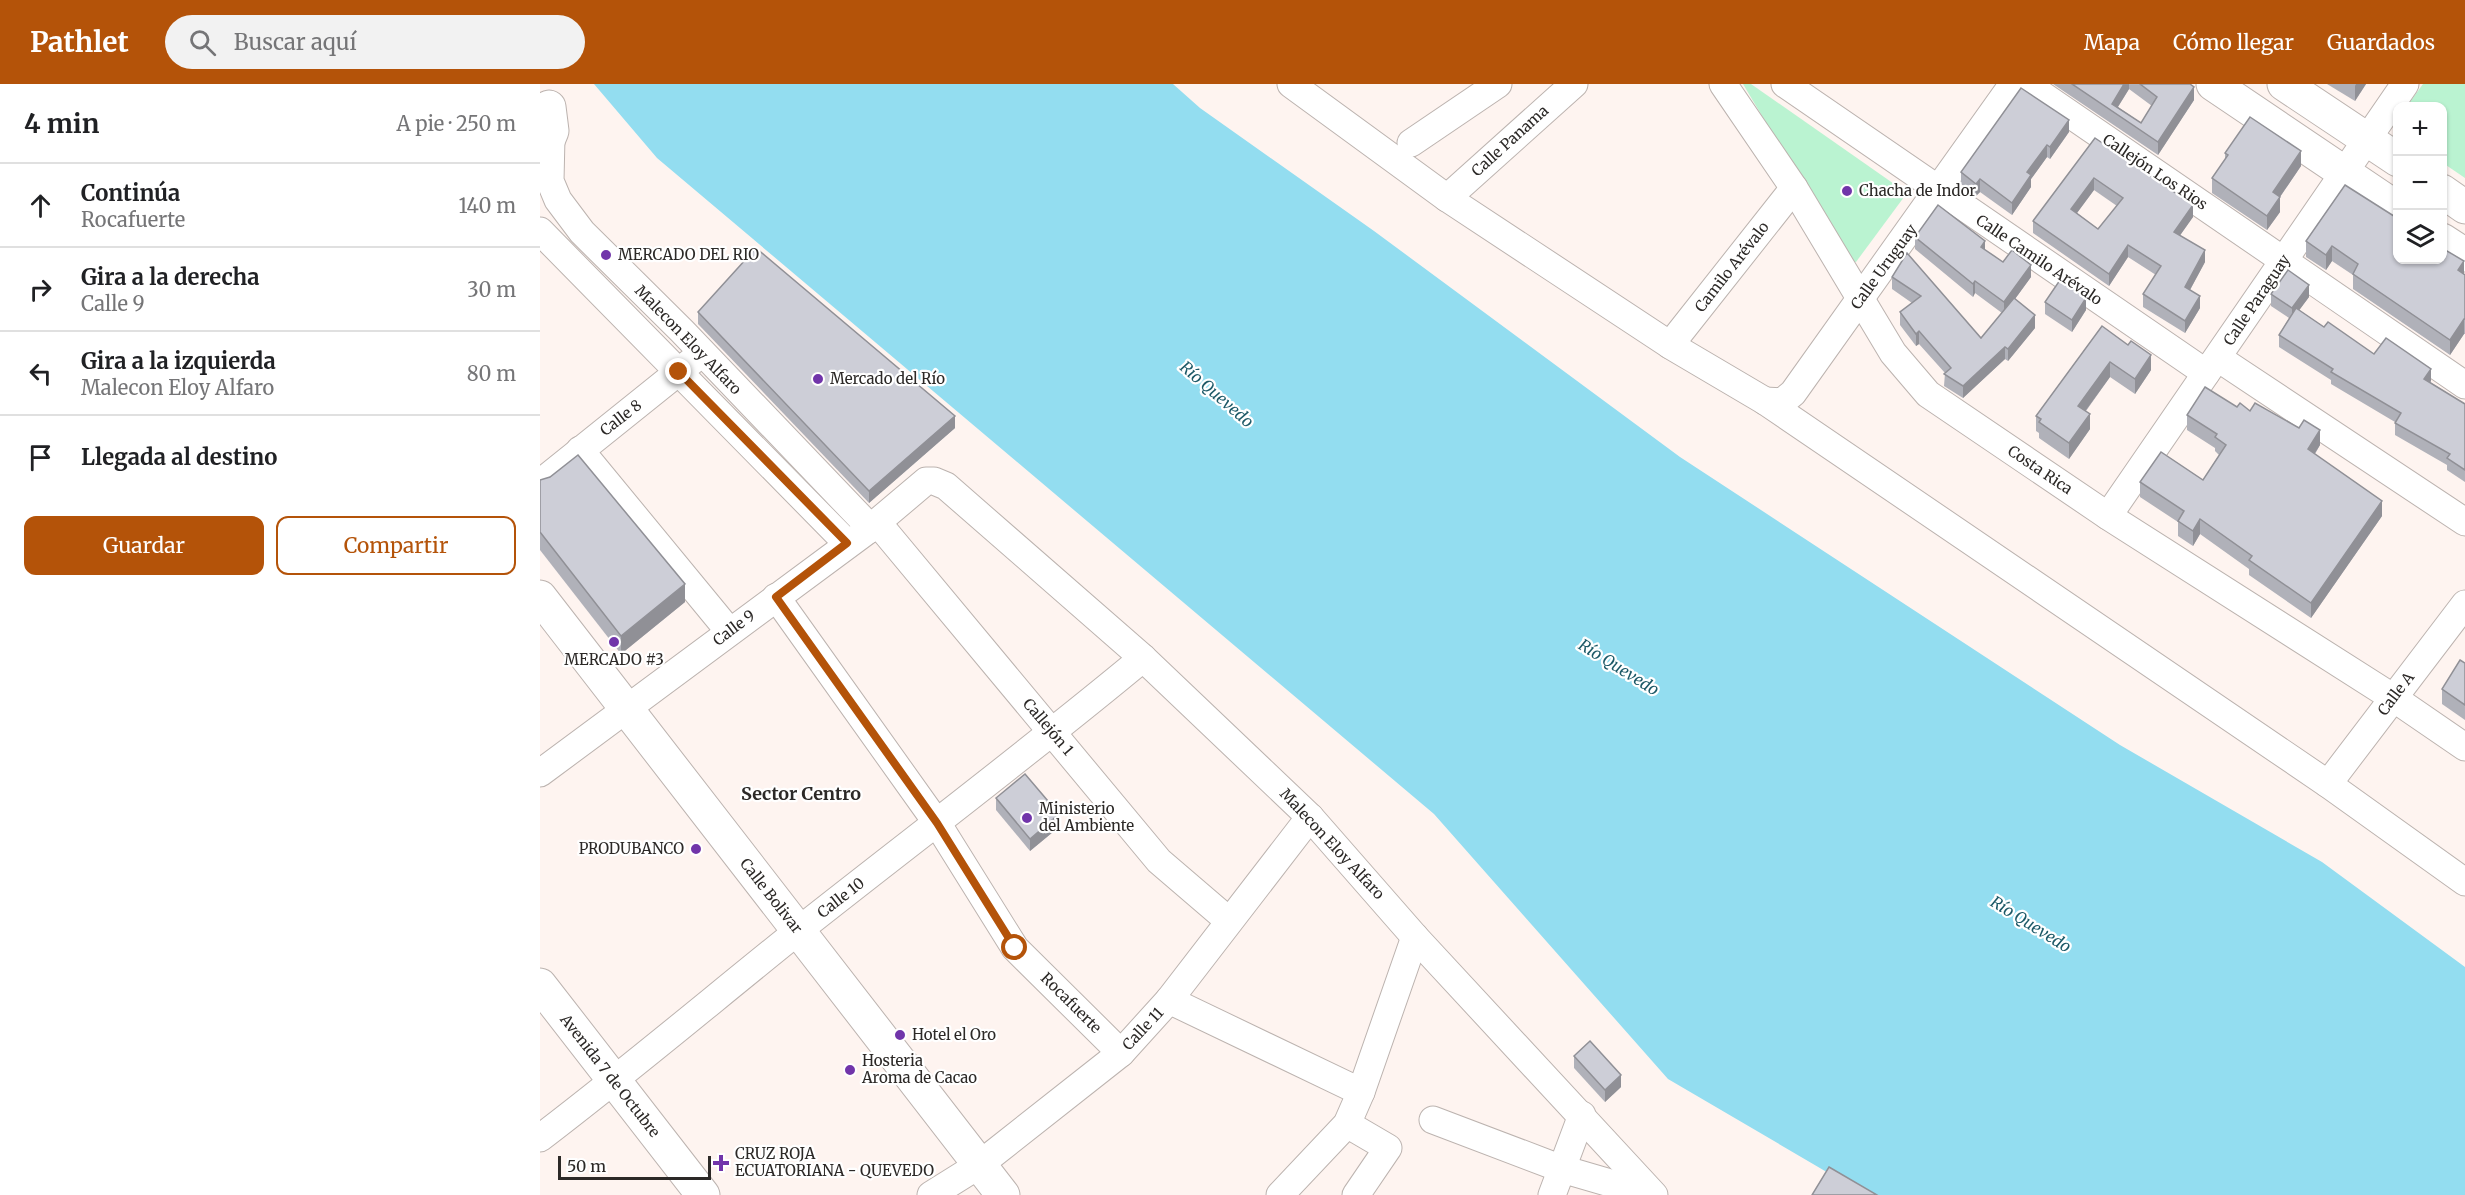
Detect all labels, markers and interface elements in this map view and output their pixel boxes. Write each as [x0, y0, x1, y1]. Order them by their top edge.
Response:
search box [165, 15, 585, 69]
text: Pathlet [30, 24, 129, 60]
icon: search [186, 26, 219, 59]
text: Buscar aquí [234, 28, 357, 56]
text: Mapa [2084, 29, 2140, 56]
text: Cómo llegar [2173, 29, 2294, 56]
text: Guardados [2327, 29, 2435, 56]
street label: Calle Panama [1467, 101, 1552, 180]
map controls [2393, 102, 2447, 264]
button: + [2393, 102, 2447, 156]
text: 4 min [24, 107, 99, 140]
text: A pie · 250 m [396, 111, 516, 136]
street label: Callejón Los Rios [2099, 129, 2211, 214]
button: − [2393, 156, 2447, 210]
text: Continúa [81, 179, 180, 207]
place label: Chacha de Indor [1859, 181, 1976, 200]
marker: Chacha de Indor [1840, 184, 1854, 198]
icon: ahead [24, 189, 57, 222]
text: 140 m [459, 193, 516, 218]
text: Rocafuerte [81, 207, 185, 232]
street label: Calle Camilo Arévalo [1973, 210, 2106, 309]
button: layers [2393, 210, 2447, 264]
street label: Camilo Arévalo [1690, 218, 1773, 316]
street label: Calle Uruguay [1846, 220, 1921, 313]
place label: MERCADO DEL RIO [618, 245, 759, 264]
marker: MERCADO DEL RIO [599, 248, 613, 262]
street label: Calle Paraguay [2219, 250, 2294, 349]
text: Gira a la derecha [81, 263, 259, 291]
icon: right [24, 273, 57, 306]
text: 30 m [467, 277, 516, 302]
street label: Malecon Eloy Alfaro [631, 281, 746, 399]
text: Calle 9 [81, 291, 145, 316]
text: Gira a la izquierda [81, 347, 276, 375]
icon: left [24, 357, 57, 390]
water label: Río Quevedo [1176, 357, 1258, 431]
route end [665, 358, 691, 384]
text: 80 m [467, 361, 516, 386]
place label: Mercado del Río [830, 369, 945, 388]
marker: Mercado del Río [811, 372, 825, 386]
text: Malecon Eloy Alfaro [81, 375, 274, 400]
street label: Calle 8 [596, 395, 645, 440]
icon: arrive [24, 441, 57, 474]
street label: Costa Rica [2004, 441, 2076, 498]
text: Llegada al destino [81, 443, 277, 471]
button: Guardar [24, 516, 264, 575]
button: Compartir [276, 516, 516, 575]
street label: Calle 9 [709, 606, 759, 650]
water label: Río Quevedo [1575, 634, 1663, 700]
marker: MERCADO #3 [607, 635, 621, 649]
place label: MERCADO #3 [564, 650, 664, 669]
street label: Calle A [2373, 668, 2418, 719]
street label: Callejón 1 [1019, 694, 1078, 759]
district label: Sector Centro [741, 782, 861, 805]
street label: Malecon Eloy Alfaro [1276, 784, 1389, 903]
place label: Ministerio del Ambiente [1039, 799, 1134, 835]
marker: Ministerio del Ambiente [1020, 811, 1034, 825]
place label: PRODUBANCO [579, 839, 684, 858]
marker: PRODUBANCO [689, 842, 703, 856]
street label: Calle Bolivar [736, 854, 807, 937]
street label: Calle 10 [813, 873, 868, 922]
water label: Río Quevedo [1987, 891, 2075, 957]
route start [1001, 934, 1027, 960]
street label: Rocafuerte [1037, 968, 1106, 1037]
street label: Calle 11 [1118, 1003, 1167, 1054]
street label: Avenida 7 de Octubre [556, 1010, 664, 1141]
place label: Hotel el Oro [912, 1025, 996, 1044]
marker: Hotel el Oro [893, 1028, 907, 1042]
place label: Hosteria Aroma de Cacao [861, 1051, 977, 1087]
marker: Hosteria Aroma de Cacao [843, 1063, 857, 1077]
place label: CRUZ ROJA ECUATORIANA - QUEVEDO [735, 1144, 934, 1180]
scale bar [558, 1153, 711, 1180]
marker: CRUZ ROJA ECUATORIANA - QUEVEDO [712, 1154, 730, 1172]
text: 50 m [567, 1156, 606, 1176]

